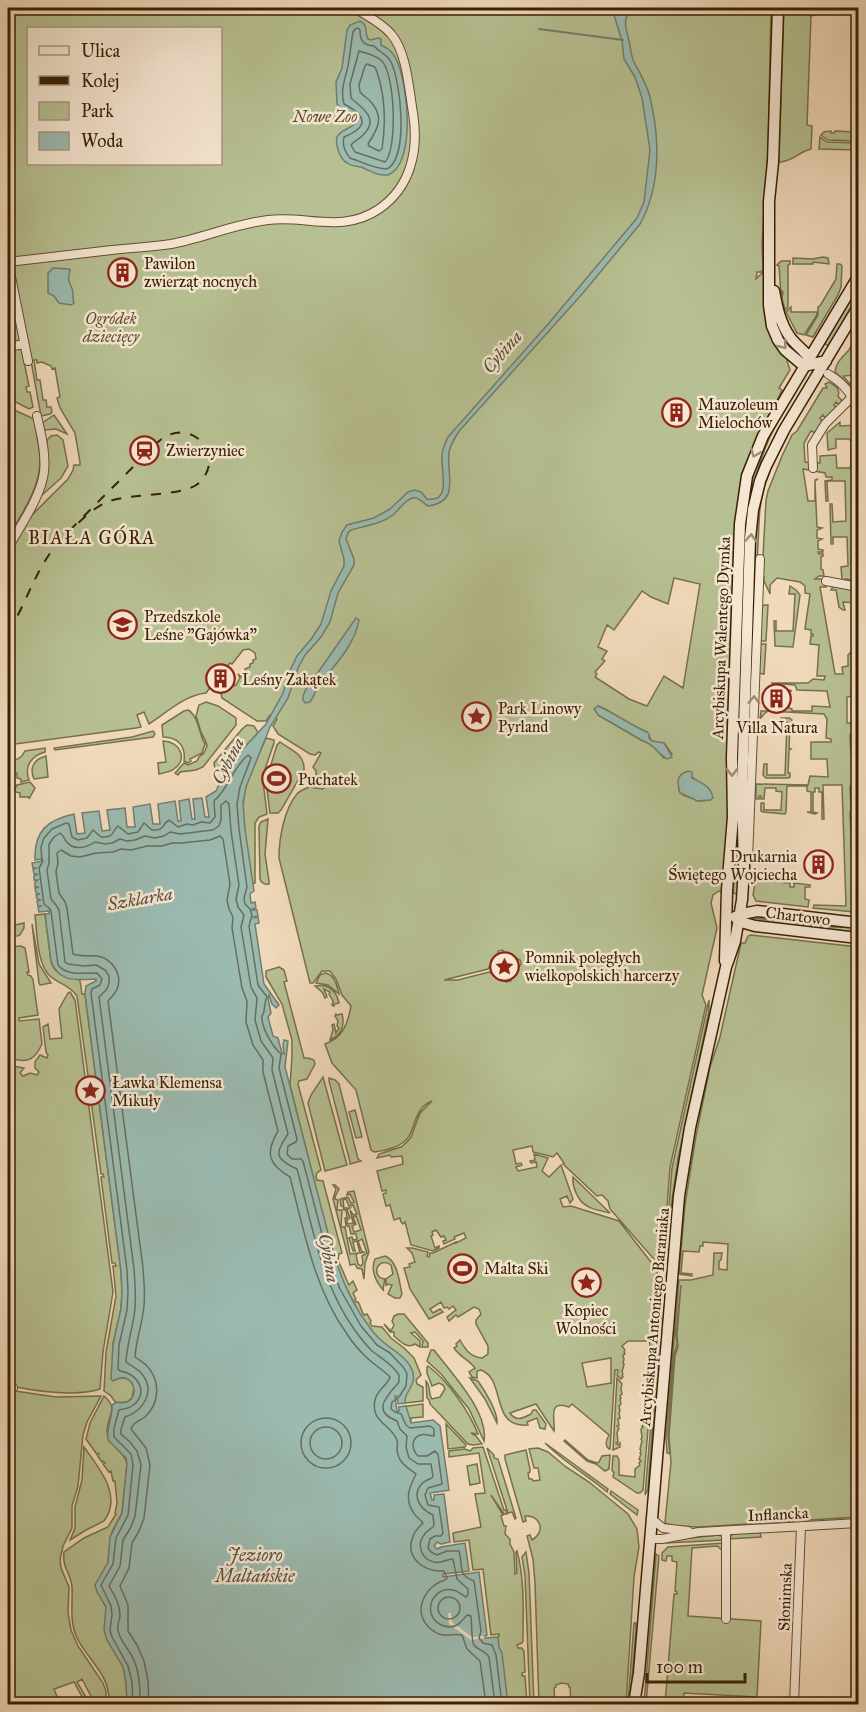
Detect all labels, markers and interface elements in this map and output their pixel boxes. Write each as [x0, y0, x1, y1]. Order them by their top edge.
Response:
legend [27, 27, 222, 165]
text: Ulica [81, 40, 121, 62]
text: Kolej [81, 70, 119, 92]
text: Park [81, 100, 114, 122]
park label: Nowe Zoo [292, 107, 357, 126]
text: Woda [81, 130, 124, 152]
place label: Pawilon zwierząt nocnych [144, 254, 257, 291]
building icon: Pawilon zwierząt nocnych [107, 256, 139, 288]
park label: Ogródek dziecięcy [82, 309, 140, 346]
water label: Cybina [477, 326, 527, 378]
one-way arrow [775, 338, 786, 349]
place label: Mauzoleum Mielochów [698, 395, 779, 432]
building icon: Mauzoleum Mielochów [661, 397, 693, 429]
station icon: Zwierzyniec [129, 434, 161, 466]
place label: Zwierzyniec [166, 441, 245, 460]
one-way arrow [750, 447, 762, 458]
district label: BIAŁA GÓRA [28, 525, 156, 549]
one-way arrow [744, 533, 757, 542]
street label: Arcybiskupa Walentego Dymka [708, 536, 735, 741]
place label: Przedszkole Leśne "Gajówka" [144, 607, 257, 644]
school or university icon: Przedszkole Leśne "Gajówka" [107, 609, 139, 641]
building icon: Leśny Zakątek [205, 663, 237, 695]
place label: Leśny Zakątek [242, 670, 337, 689]
building icon: Villa Natura [761, 683, 793, 715]
one-way arrow [747, 696, 760, 705]
place label: Park Linowy Pyrland [498, 699, 582, 736]
place icon: Park Linowy Pyrland [461, 701, 493, 733]
place label: Villa Natura [735, 718, 818, 737]
water label: Cybina [207, 734, 249, 788]
sports icon: Puchatek [261, 763, 293, 795]
one-way arrow [726, 768, 738, 777]
place label: Puchatek [298, 770, 358, 789]
place label: Drukarnia Świętego Wojciecha [668, 847, 797, 885]
building icon: Drukarnia Świętego Wojciecha [802, 849, 834, 881]
water label: Szklarka [105, 882, 175, 916]
street label: Chartowo [765, 903, 831, 929]
place label: Pomnik poległych wielkopolskich harcerzy [525, 948, 680, 985]
place icon: Pomnik poległych wielkopolskich harcerzy [488, 950, 520, 982]
place label: Ławka Klemensa Mikuły [112, 1073, 222, 1110]
place icon: Ławka Klemensa Mikuły [75, 1075, 107, 1107]
street label: Arcybiskupa Antoniego Baraniaka [635, 1207, 674, 1428]
water label: Cybina [314, 1232, 344, 1285]
sports icon: Malta Ski [447, 1252, 479, 1284]
place label: Malta Ski [484, 1259, 549, 1278]
place icon: Kopiec Wolności [570, 1266, 602, 1298]
place label: Kopiec Wolności [556, 1301, 617, 1338]
street label: Inflancka [747, 1503, 809, 1525]
water label: Jezioro Maltańskie [213, 1544, 296, 1587]
street label: Słonimska [774, 1562, 796, 1631]
scale bar [647, 1646, 744, 1684]
text: 100 m [656, 1656, 703, 1678]

